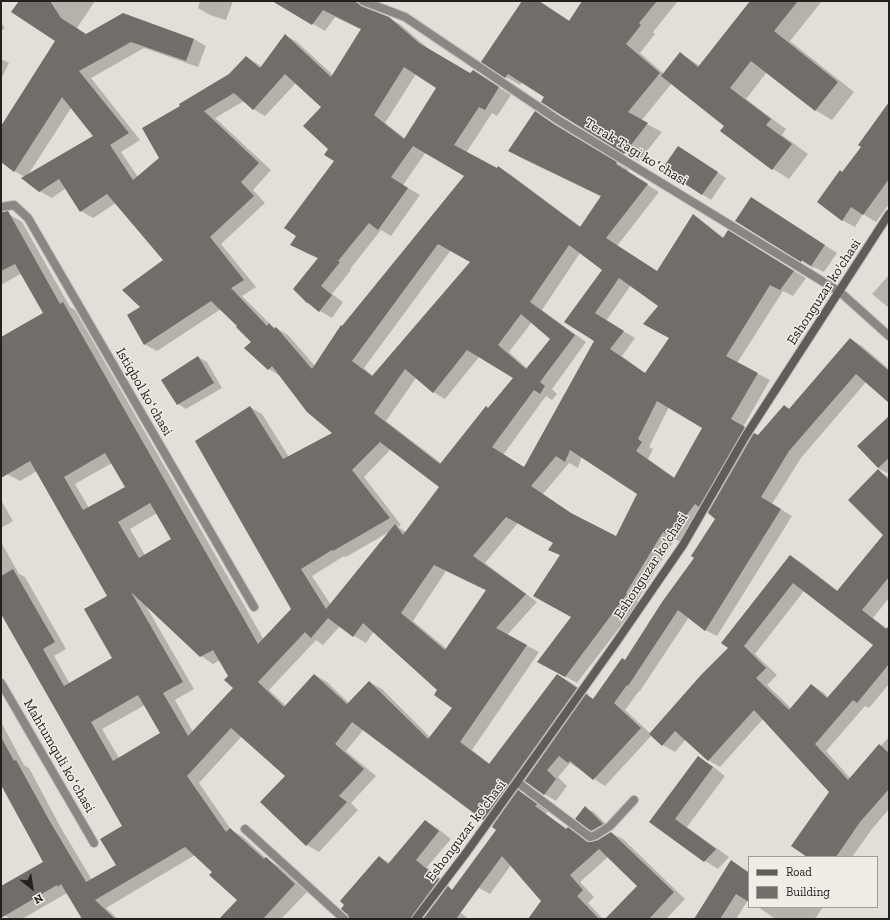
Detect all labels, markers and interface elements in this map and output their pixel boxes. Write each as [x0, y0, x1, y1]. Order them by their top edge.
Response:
street label: Terak Tagi koʻchasi [581, 115, 691, 189]
street label: Eshonguzar ko'chasi [783, 236, 865, 348]
street label: Istiqbol koʻchasi [112, 345, 176, 439]
street label: Eshonguzar ko'chasi [610, 510, 692, 622]
street label: Mahtumquli koʻchasi [20, 696, 98, 816]
street label: Eshonguzar ko'chasi [422, 777, 510, 885]
legend [748, 856, 878, 908]
text: Road [786, 865, 812, 879]
north arrow [12, 868, 52, 908]
text: Building [786, 885, 830, 899]
text: N [31, 891, 45, 907]

